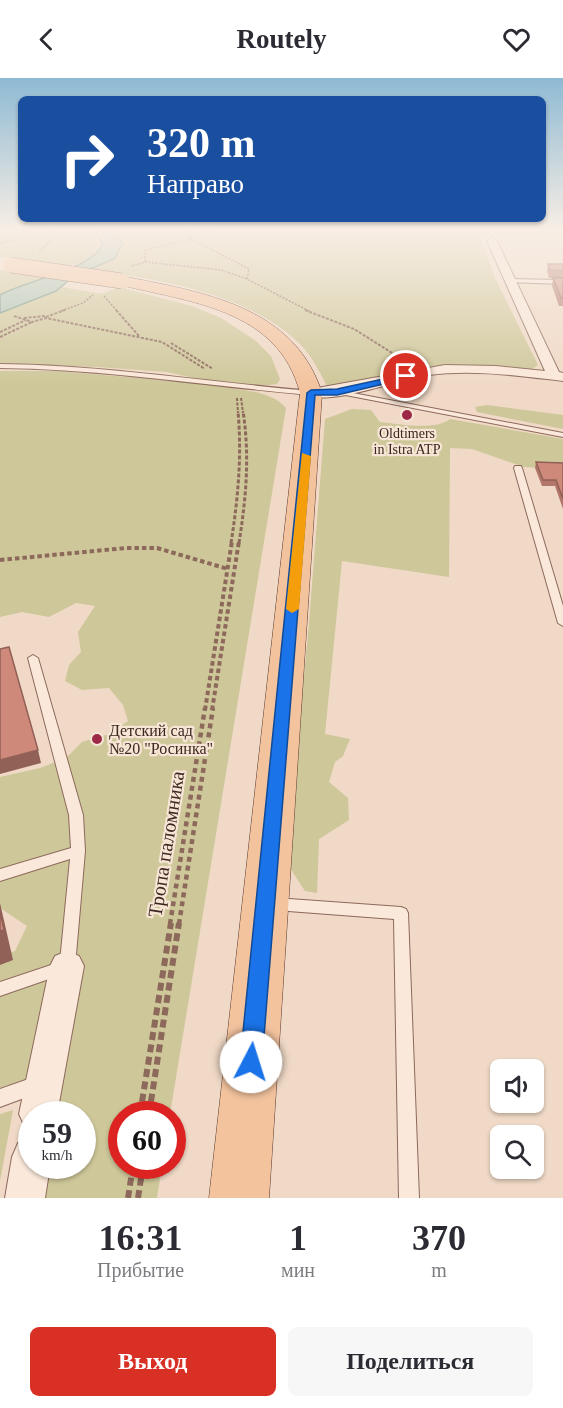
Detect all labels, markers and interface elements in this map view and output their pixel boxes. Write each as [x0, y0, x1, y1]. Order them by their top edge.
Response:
icon: back [30, 23, 63, 56]
icon: heart [500, 23, 533, 56]
text: Routely [237, 24, 327, 54]
icon: right [48, 120, 126, 198]
text: 320 m [147, 120, 256, 166]
text: Направо [147, 169, 244, 199]
pin [380, 350, 431, 401]
icon: arrive [389, 359, 422, 392]
marker: Oldtimers in Istra ATP [400, 408, 414, 422]
place label: Oldtimers in Istra ATP [374, 426, 441, 457]
place label: Детский сад №20 "Росинка" [109, 722, 213, 757]
marker: Детский сад №20 "Росинка" [90, 732, 104, 746]
street label: Тропа паломника [144, 769, 189, 919]
position arrow [219, 1030, 283, 1094]
map controls [490, 1059, 544, 1179]
button: sound [490, 1059, 544, 1113]
speed limit sign: 60 [108, 1101, 186, 1179]
text: 59 [42, 1116, 72, 1149]
button: search [490, 1125, 544, 1179]
text: km/h [42, 1147, 72, 1163]
text: 16:31 [99, 1218, 183, 1258]
text: 1 [289, 1218, 307, 1258]
text: 370 [412, 1218, 466, 1258]
text: Прибытие [97, 1259, 184, 1281]
text: мин [281, 1259, 315, 1281]
text: m [431, 1259, 447, 1281]
button: Выход [30, 1327, 276, 1396]
button: Поделиться [288, 1327, 533, 1396]

